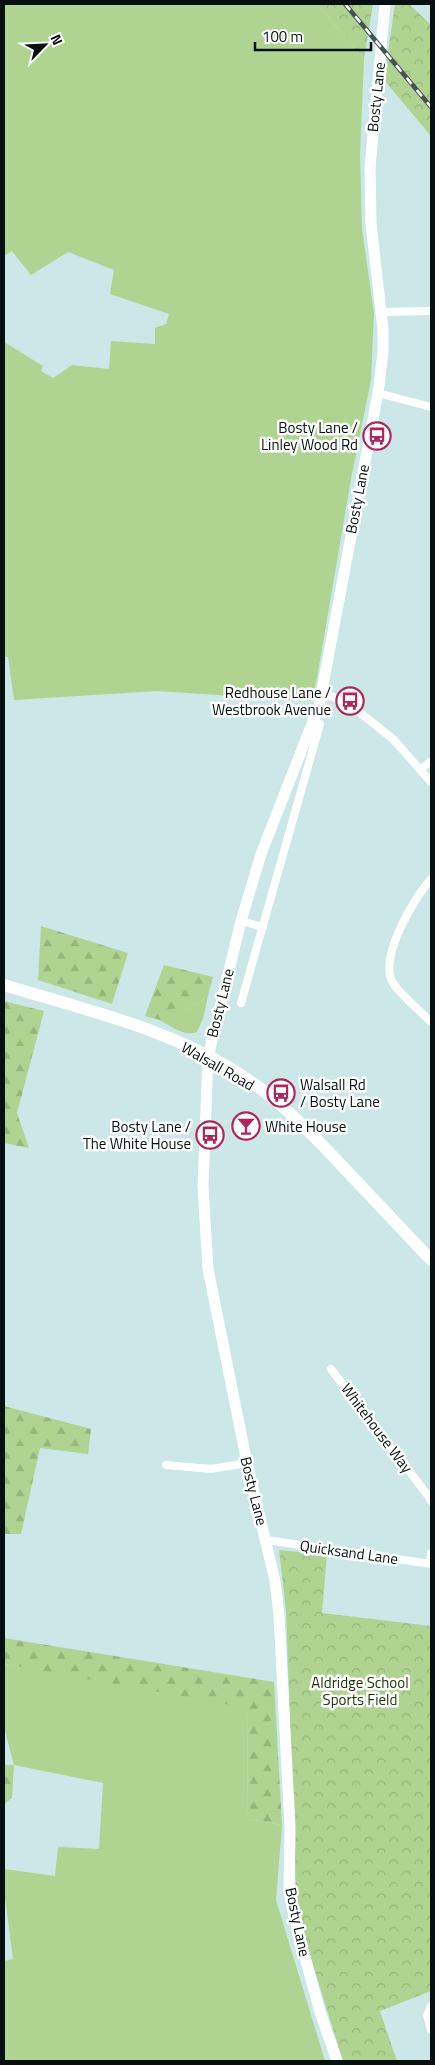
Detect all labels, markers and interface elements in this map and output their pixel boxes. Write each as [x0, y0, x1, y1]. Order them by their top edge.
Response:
north arrow [20, 20, 70, 70]
scale bar [255, 20, 371, 52]
text: 100 m [262, 25, 303, 48]
text: N [46, 31, 69, 48]
street label: Bosty Lane [361, 61, 391, 133]
place label: Bosty Lane / Linley Wood Rd [261, 416, 358, 456]
bus stop icon: Bosty Lane / Linley Wood Rd [362, 421, 392, 451]
street label: Bosty Lane [339, 462, 375, 536]
place label: Redhouse Lane / Westbrook Avenue [212, 681, 331, 721]
bus stop icon: Redhouse Lane / Westbrook Avenue [335, 686, 365, 716]
street label: Bosty Lane [200, 966, 240, 1040]
street label: Walsall Road [177, 1036, 259, 1096]
place label: Walsall Rd / Bosty Lane [300, 1073, 380, 1113]
bus stop icon: Walsall Rd / Bosty Lane [266, 1078, 296, 1108]
bar icon: White House [231, 1111, 261, 1141]
place label: Bosty Lane / The White House [83, 1115, 191, 1155]
place label: White House [265, 1115, 346, 1138]
bus stop icon: Bosty Lane / The White House [195, 1120, 225, 1150]
street label: Whitehouse Way [336, 1378, 418, 1478]
street label: Bosty Lane [234, 1454, 274, 1528]
street label: Quicksand Lane [298, 1534, 400, 1570]
park label: Aldridge School Sports Field [311, 1671, 409, 1711]
street label: Bosty Lane [279, 1885, 317, 1959]

